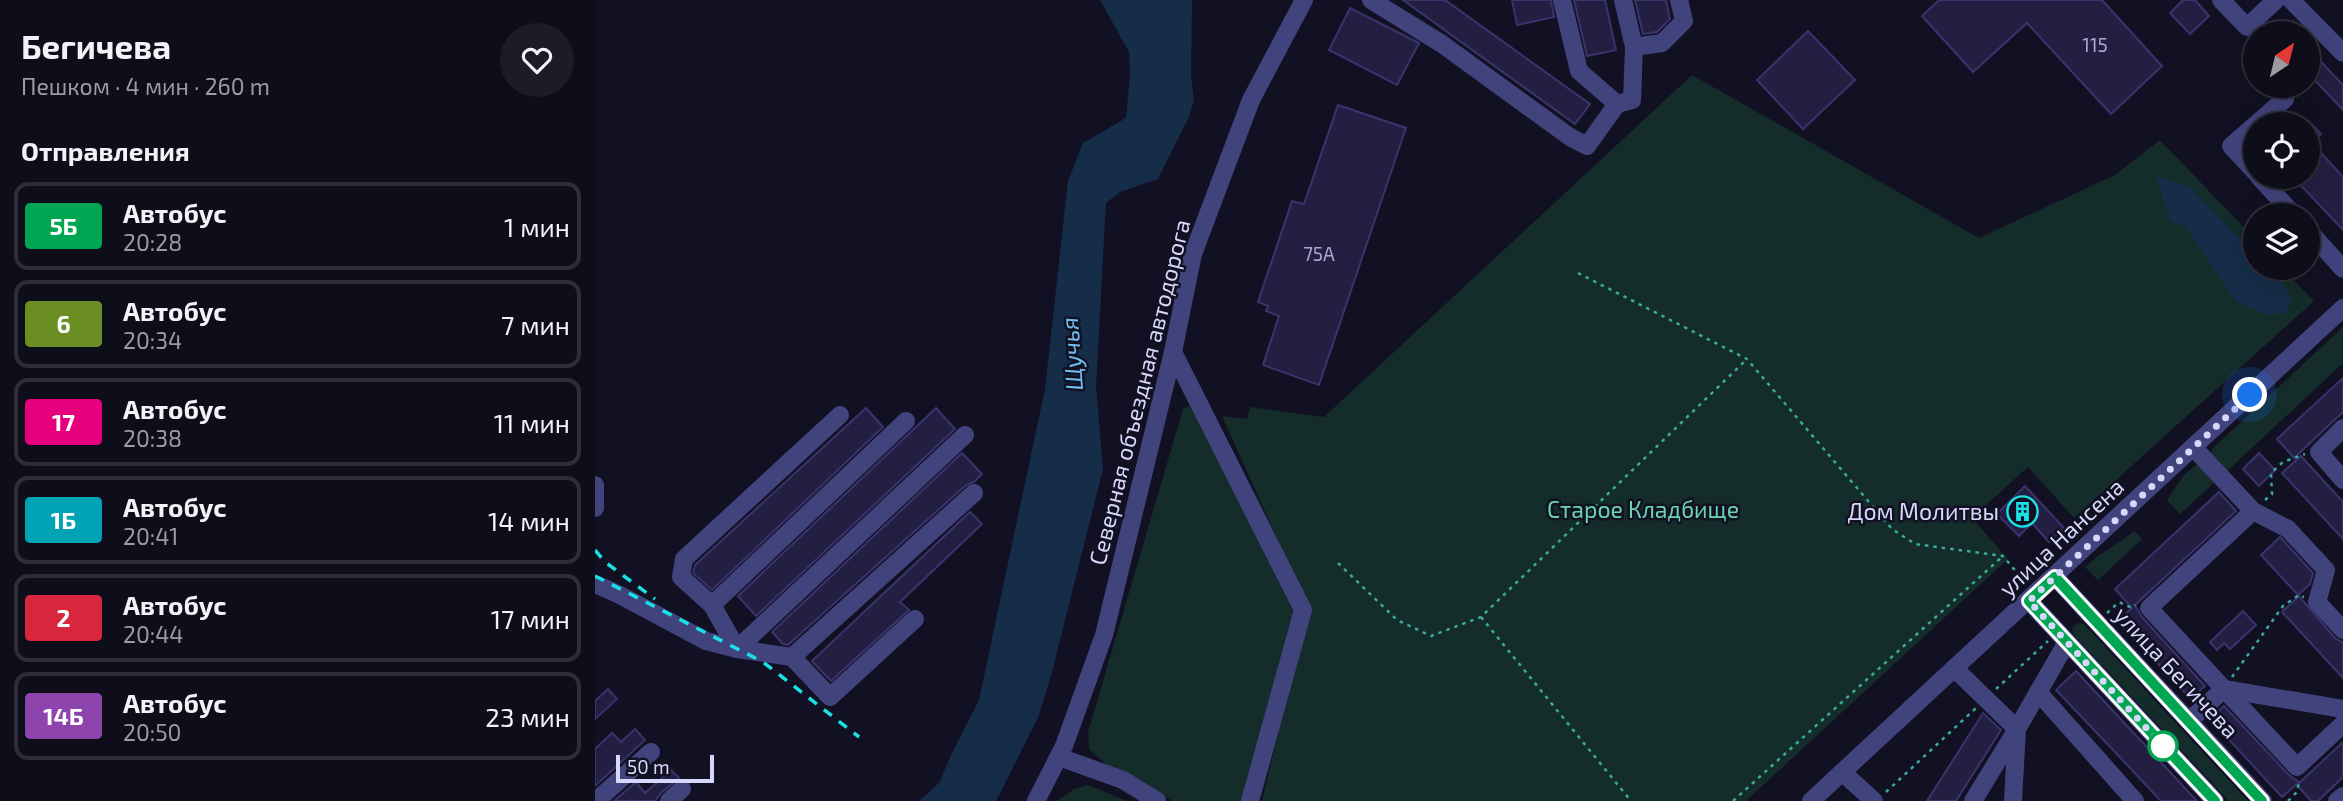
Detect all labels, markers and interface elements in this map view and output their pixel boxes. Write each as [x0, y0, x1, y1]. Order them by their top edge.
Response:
north arrow [2243, 21, 2321, 98]
map controls [2243, 21, 2320, 280]
button: heart [500, 23, 574, 97]
text: Бегичева [21, 26, 171, 66]
house number: 115 [2082, 33, 2108, 56]
text: Пешком · 4 мин · 260 m [21, 72, 270, 100]
button: locate [2243, 112, 2320, 189]
text: Отправления [21, 135, 190, 166]
text: Автобус [123, 197, 226, 228]
button: layers [2243, 203, 2320, 280]
text: 5Б [49, 211, 78, 240]
text: 1 мин [504, 211, 570, 242]
street label: Северная объездная автодорога [1082, 216, 1196, 568]
text: 20:28 [123, 228, 182, 256]
house number: 75А [1303, 242, 1335, 265]
text: Автобус [123, 295, 226, 326]
text: 6 [56, 309, 71, 338]
text: 7 мин [501, 309, 570, 340]
water label: Щучья [1054, 316, 1088, 392]
text: 20:34 [123, 326, 182, 354]
your location [2232, 377, 2267, 412]
text: Автобус [123, 393, 226, 424]
text: 17 [52, 407, 75, 436]
text: 11 мин [494, 407, 570, 438]
text: 20:38 [123, 424, 182, 452]
street label: улица Нансена [1993, 472, 2130, 603]
text: Автобус [123, 491, 226, 522]
building icon: Дом Молитвы [2005, 494, 2039, 528]
park label: Старое Кладбище [1547, 495, 1739, 523]
place label: Дом Молитвы [1847, 497, 1999, 525]
text: 1Б [51, 505, 76, 534]
text: 14 мин [488, 505, 570, 536]
text: 20:41 [123, 522, 179, 550]
text: Автобус [123, 589, 226, 620]
street label: улица Бегичева [2108, 600, 2245, 744]
text: 2 [57, 603, 70, 632]
text: 17 мин [491, 603, 570, 634]
text: 20:44 [123, 620, 184, 648]
text: Автобус [123, 687, 226, 718]
text: 14Б [43, 701, 84, 730]
text: 23 мин [485, 701, 570, 732]
text: 20:50 [123, 718, 181, 746]
unlabelled marker [2148, 731, 2178, 761]
scale bar [616, 752, 714, 784]
text: 50 m [627, 755, 670, 778]

